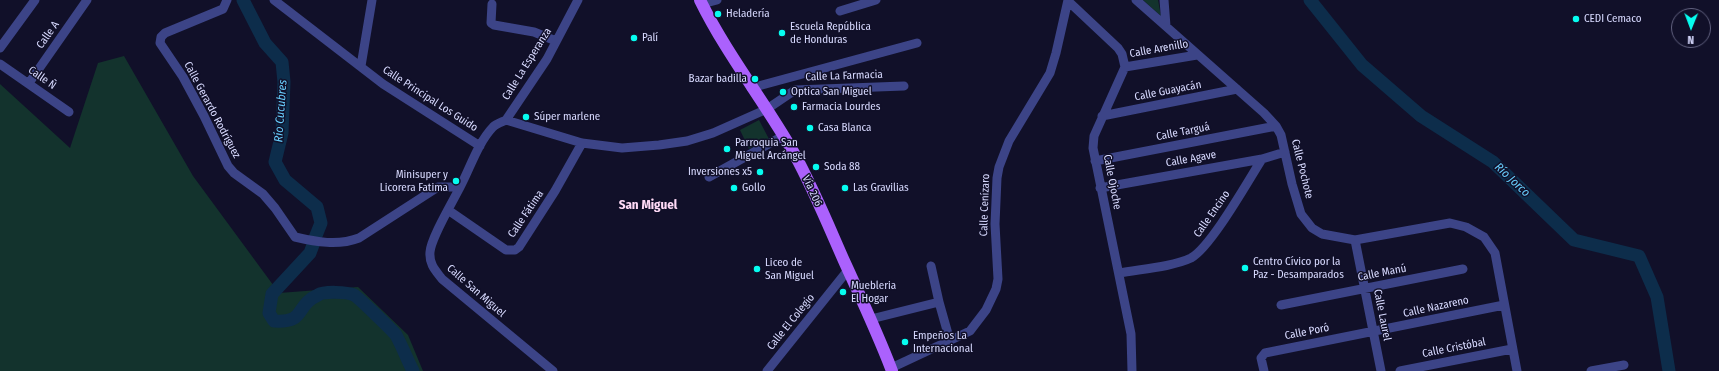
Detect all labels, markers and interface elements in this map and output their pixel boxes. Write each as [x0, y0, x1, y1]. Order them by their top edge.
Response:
place label: Heladería [726, 7, 770, 21]
north arrow [1671, 8, 1711, 48]
marker: Heladería [713, 9, 723, 19]
place label: CEDI Cemaco [1584, 12, 1642, 26]
marker: CEDI Cemaco [1571, 14, 1581, 24]
street label: Calle A [34, 19, 62, 51]
place label: Escuela República de Honduras [790, 20, 871, 46]
street label: Calle La Esperanza [499, 25, 555, 103]
marker: Escuela República de Honduras [777, 28, 787, 38]
place label: Palí [642, 31, 658, 45]
marker: Palí [629, 33, 639, 43]
text: N [1687, 33, 1694, 46]
street label: Calle Arenillo [1129, 37, 1189, 61]
street label: Calle Gerardo Rodríguez [181, 59, 243, 161]
street label: Calle Principal Los Guido [380, 63, 480, 135]
street label: Calle Ñ [25, 64, 59, 92]
street label: Calle La Farmacia [805, 68, 883, 84]
place label: Bazar badilla [689, 72, 747, 86]
marker: Bazar badilla [750, 74, 760, 84]
street label: Calle Guayacán [1133, 78, 1203, 104]
water label: Río Cucubres [272, 79, 290, 143]
place label: Optica San Miguel [791, 85, 872, 99]
marker: Optica San Miguel [778, 87, 788, 97]
place label: Farmacia Lourdes [802, 100, 880, 114]
marker: Farmacia Lourdes [789, 102, 799, 112]
place label: Súper marlene [534, 110, 600, 124]
marker: Súper marlene [521, 112, 531, 122]
street label: Calle Targuá [1155, 120, 1211, 144]
place label: Casa Blanca [818, 121, 871, 135]
marker: Casa Blanca [805, 123, 815, 133]
place label: Parroquia San Miguel Arcángel [735, 136, 806, 162]
street label: Calle Pochote [1288, 138, 1316, 200]
marker: Parroquia San Miguel Arcángel [722, 144, 732, 154]
street label: Calle Agave [1165, 148, 1217, 170]
street label: Calle Ojoche [1100, 153, 1124, 211]
place label: Soda 88 [824, 160, 860, 174]
water label: Río Jorco [1491, 160, 1533, 200]
marker: Soda 88 [811, 162, 821, 172]
place label: Inversiones x5 [688, 165, 752, 179]
marker: Inversiones x5 [755, 167, 765, 177]
place label: Minisuper y Licorera Fatima [380, 168, 448, 194]
street label: Vía 206 [799, 173, 825, 209]
street label: Calle Cenízaro [977, 173, 993, 237]
marker: Minisuper y Licorera Fatima [451, 176, 461, 186]
place label: Gollo [742, 181, 766, 195]
place label: Las Gravilias [853, 181, 909, 195]
marker: Gollo [729, 183, 739, 193]
marker: Las Gravilias [840, 183, 850, 193]
street label: Calle Fátima [505, 188, 547, 240]
street label: Calle Encino [1191, 188, 1233, 240]
district label: San Miguel [619, 197, 677, 213]
place label: Centro Cívico por la Paz - Desamparados [1253, 255, 1344, 281]
place label: Liceo de San Miguel [765, 256, 814, 282]
street label: Calle San Miguel [444, 262, 508, 320]
street label: Calle Manú [1357, 262, 1407, 284]
marker: Centro Cívico por la Paz - Desamparados [1240, 263, 1250, 273]
marker: Liceo de San Miguel [752, 264, 762, 274]
place label: Muebleria El Hogar [851, 279, 896, 305]
marker: Muebleria El Hogar [838, 287, 848, 297]
street label: Calle Laurel [1371, 288, 1393, 342]
street label: Calle El Colegio [764, 291, 818, 353]
street label: Calle Nazareno [1402, 294, 1470, 320]
street label: Calle Poró [1284, 321, 1330, 343]
place label: Empeños La Internacional [913, 329, 973, 355]
street label: Calle Cristóbal [1421, 335, 1487, 361]
marker: Empeños La Internacional [900, 337, 910, 347]

